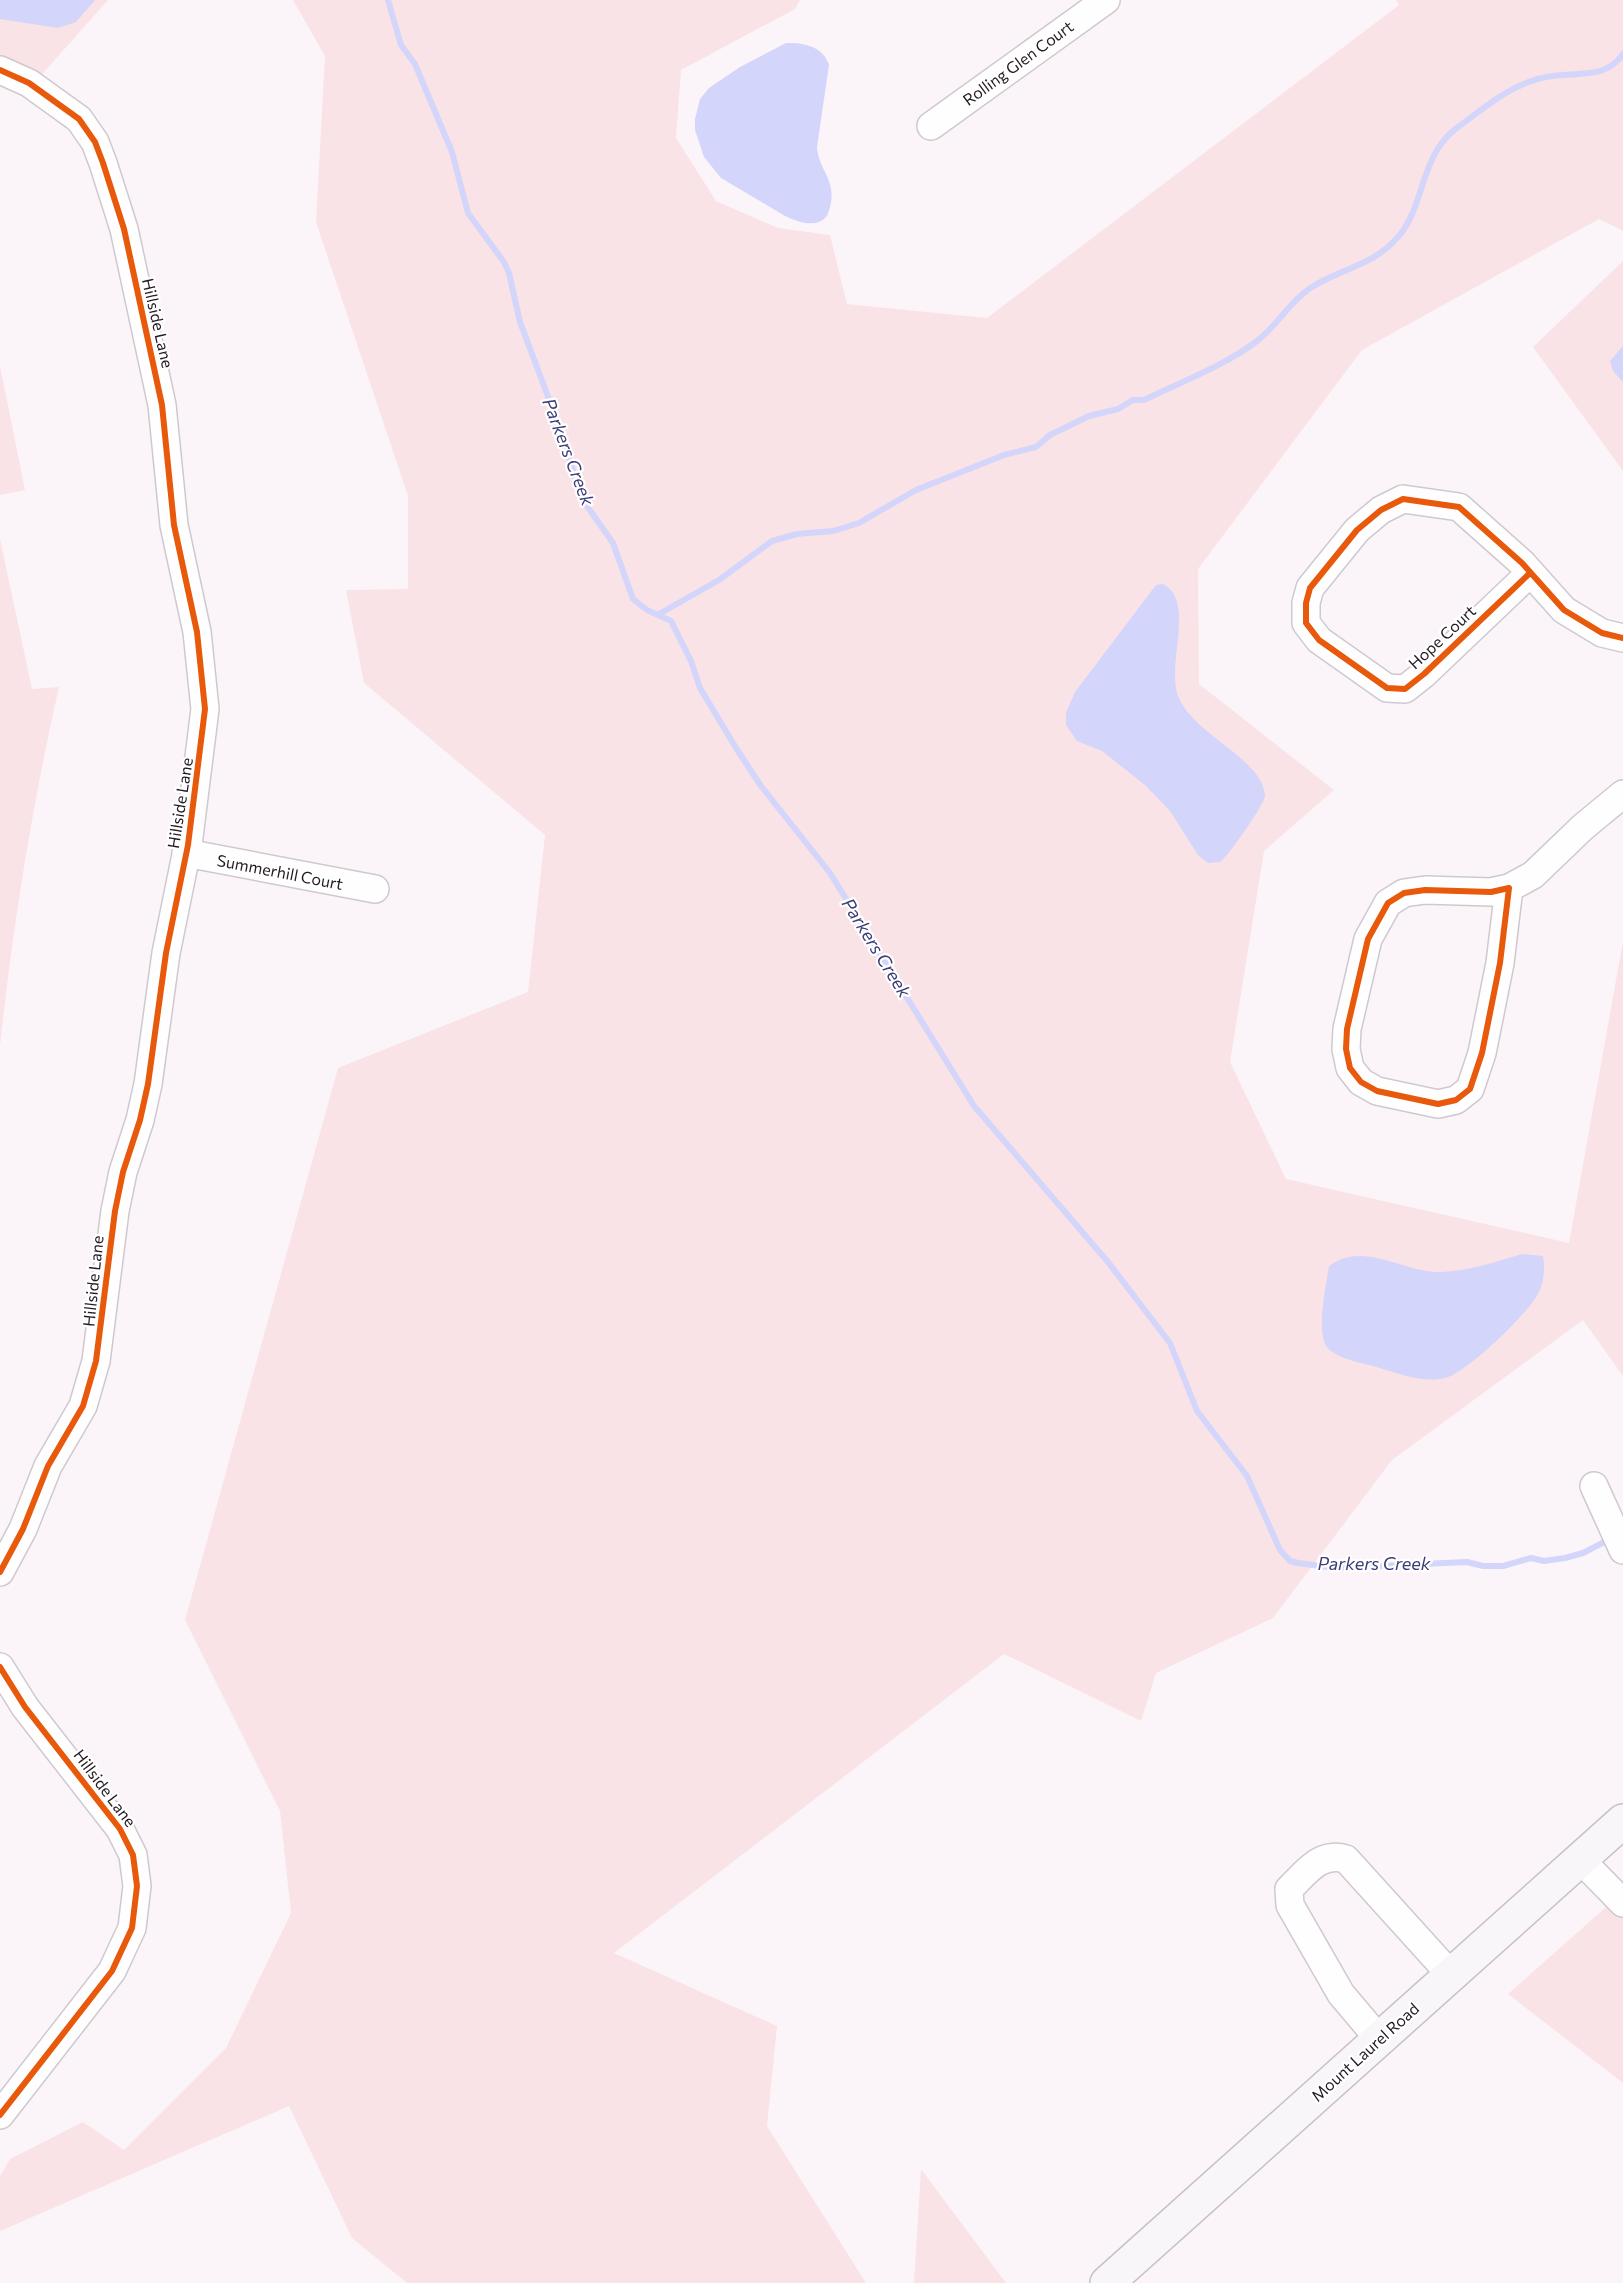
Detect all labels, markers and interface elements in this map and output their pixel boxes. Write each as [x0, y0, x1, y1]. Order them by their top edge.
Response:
street label: Rolling Glen Court [959, 16, 1077, 109]
street label: Hillside Lane [139, 276, 178, 370]
water label: Parkers Creek [538, 395, 600, 510]
street label: Hope Court [1404, 600, 1480, 673]
street label: Hillside Lane [163, 756, 196, 850]
street label: Summerhill Court [215, 850, 345, 893]
water label: Parkers Creek [838, 894, 917, 1002]
street label: Hillside Lane [78, 1234, 107, 1327]
water label: Parkers Creek [1317, 1552, 1432, 1574]
street label: Hillside Lane [70, 1745, 141, 1830]
street label: Mount Laurel Road [1307, 1998, 1422, 2105]

